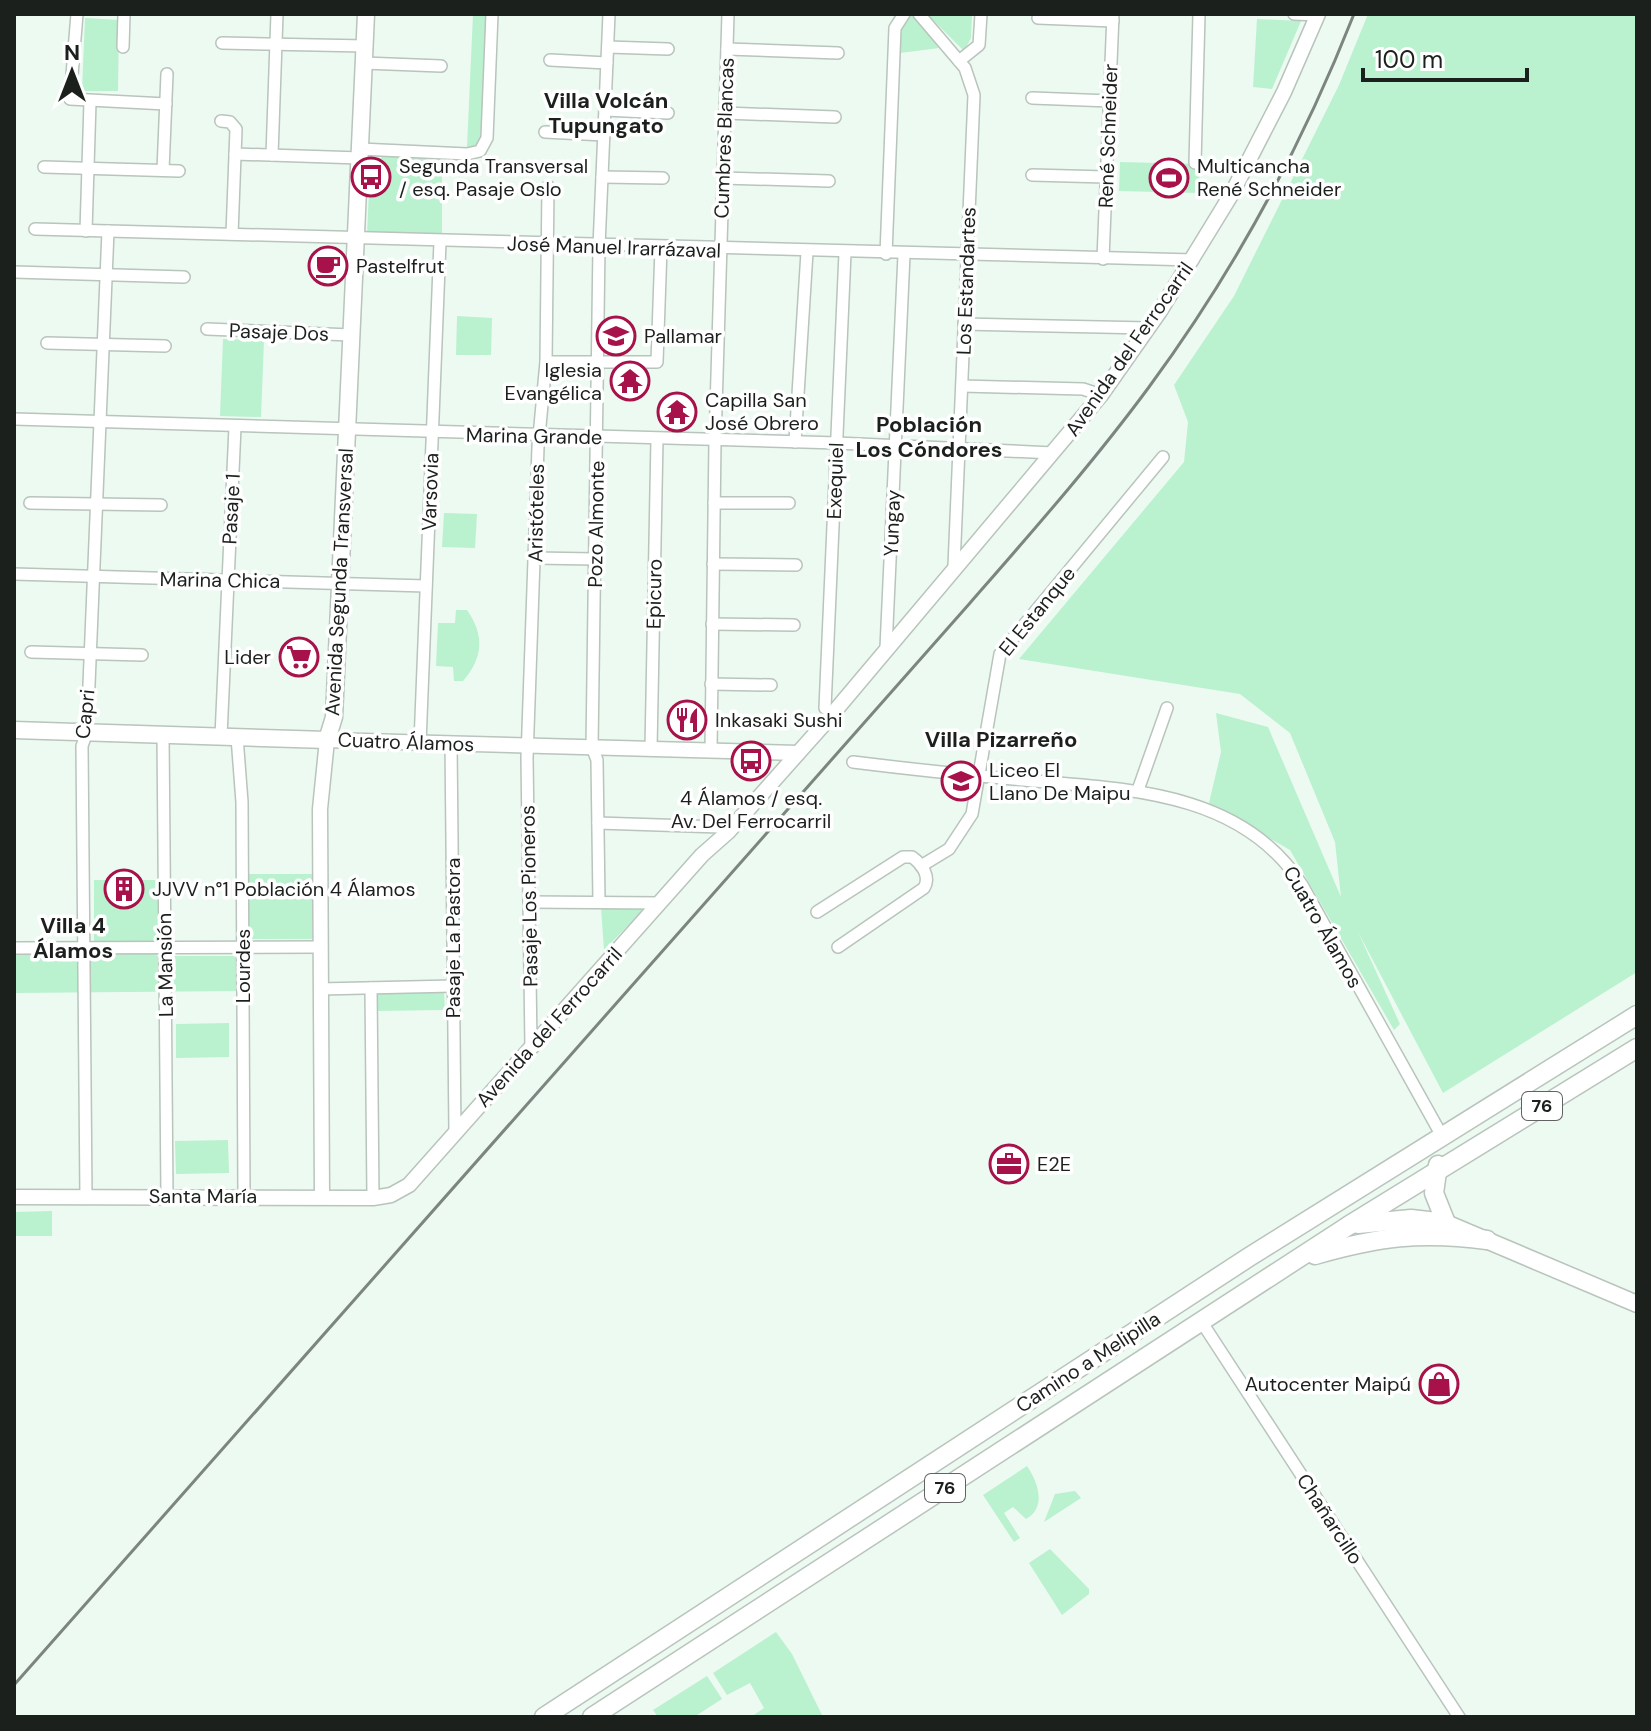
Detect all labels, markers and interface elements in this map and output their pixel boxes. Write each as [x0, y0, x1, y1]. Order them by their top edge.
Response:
north arrow [32, 32, 112, 112]
scale bar [1363, 32, 1527, 82]
text: N [64, 38, 80, 67]
text: 100 m [1375, 44, 1443, 75]
street label: Cumbres Blancas [708, 57, 740, 219]
street label: René Schneider [1092, 63, 1124, 209]
district label: Villa Volcán Tupungato [544, 86, 668, 140]
place label: Segunda Transversal / esq. Pasaje Oslo [399, 153, 588, 202]
place label: Multicancha René Schneider [1197, 153, 1341, 202]
bus stop icon: Segunda Transversal / esq. Pasaje Oslo [350, 156, 392, 198]
sports icon: Multicancha René Schneider [1148, 157, 1190, 199]
street label: Los Estandartes [950, 206, 982, 356]
street label: José Manuel Irarrázaval [507, 230, 721, 264]
cafe icon: Pastelfrut [307, 245, 349, 287]
place label: Pastelfrut [356, 253, 445, 279]
street label: Avenida del Ferrocarril [1059, 257, 1199, 441]
school or university icon: Pallamar [595, 315, 637, 357]
street label: Pasaje Dos [229, 317, 329, 347]
place label: Pallamar [644, 323, 722, 349]
place label: Iglesia Evangélica [505, 357, 602, 406]
temple icon: Iglesia Evangélica [609, 360, 651, 402]
place label: Capilla San José Obrero [705, 387, 819, 436]
temple icon: Capilla San José Obrero [656, 391, 698, 433]
district label: Población Los Cóndores [856, 410, 1002, 464]
street label: Marina Grande [466, 422, 602, 450]
street label: Exequiel [821, 442, 849, 520]
street label: Avenida Segunda Transversal [319, 448, 359, 716]
street label: Varsovia [416, 452, 444, 532]
street label: Pozo Almonte [582, 460, 610, 588]
street label: Aristóteles [522, 463, 550, 563]
street label: Pasaje 1 [216, 473, 246, 545]
street label: Yungay [878, 489, 906, 557]
street label: Epicuro [640, 559, 668, 629]
street label: El Estanque [993, 561, 1081, 661]
street label: Marina Chica [160, 566, 280, 594]
supermarket icon: Lider [278, 636, 320, 678]
place label: Lider [224, 644, 271, 670]
street label: Capri [69, 688, 101, 740]
restaurant icon: Inkasaki Sushi [666, 699, 708, 741]
place label: Inkasaki Sushi [715, 707, 843, 733]
district label: Villa Pizarreño [925, 725, 1077, 754]
street label: Cuatro Álamos [337, 727, 475, 757]
bus stop icon: 4 Álamos / esq. Av. Del Ferrocarril [730, 740, 772, 782]
place label: Liceo El Llano De Maipu [989, 757, 1130, 806]
school or university icon: Liceo El Llano De Maipu [940, 760, 982, 802]
place label: 4 Álamos / esq. Av. Del Ferrocarril [671, 785, 831, 834]
street label: Pasaje Los Pioneros [514, 805, 544, 987]
street label: Pasaje La Pastora [440, 858, 466, 1018]
street label: Cuatro Álamos [1278, 861, 1368, 993]
building icon: JJVV n°1 Población 4 Álamos [103, 868, 145, 910]
place label: JJVV n°1 Población 4 Álamos [152, 876, 415, 902]
district label: Villa 4 Álamos [33, 911, 113, 965]
street label: La Mansión [151, 913, 179, 1017]
street label: Lourdes [230, 929, 256, 1003]
street label: Avenida del Ferrocarril [470, 942, 628, 1112]
road number: 76 [1522, 1092, 1562, 1120]
office icon: E2E [988, 1143, 1030, 1185]
place label: E2E [1037, 1151, 1071, 1177]
street label: Santa María [149, 1183, 257, 1209]
street label: Camino a Melipilla [1011, 1306, 1165, 1418]
shop icon: Autocenter Maipú [1418, 1363, 1460, 1405]
place label: Autocenter Maipú [1245, 1371, 1411, 1397]
street label: Chañarcillo [1291, 1469, 1369, 1569]
road number: 76 [925, 1474, 965, 1502]

